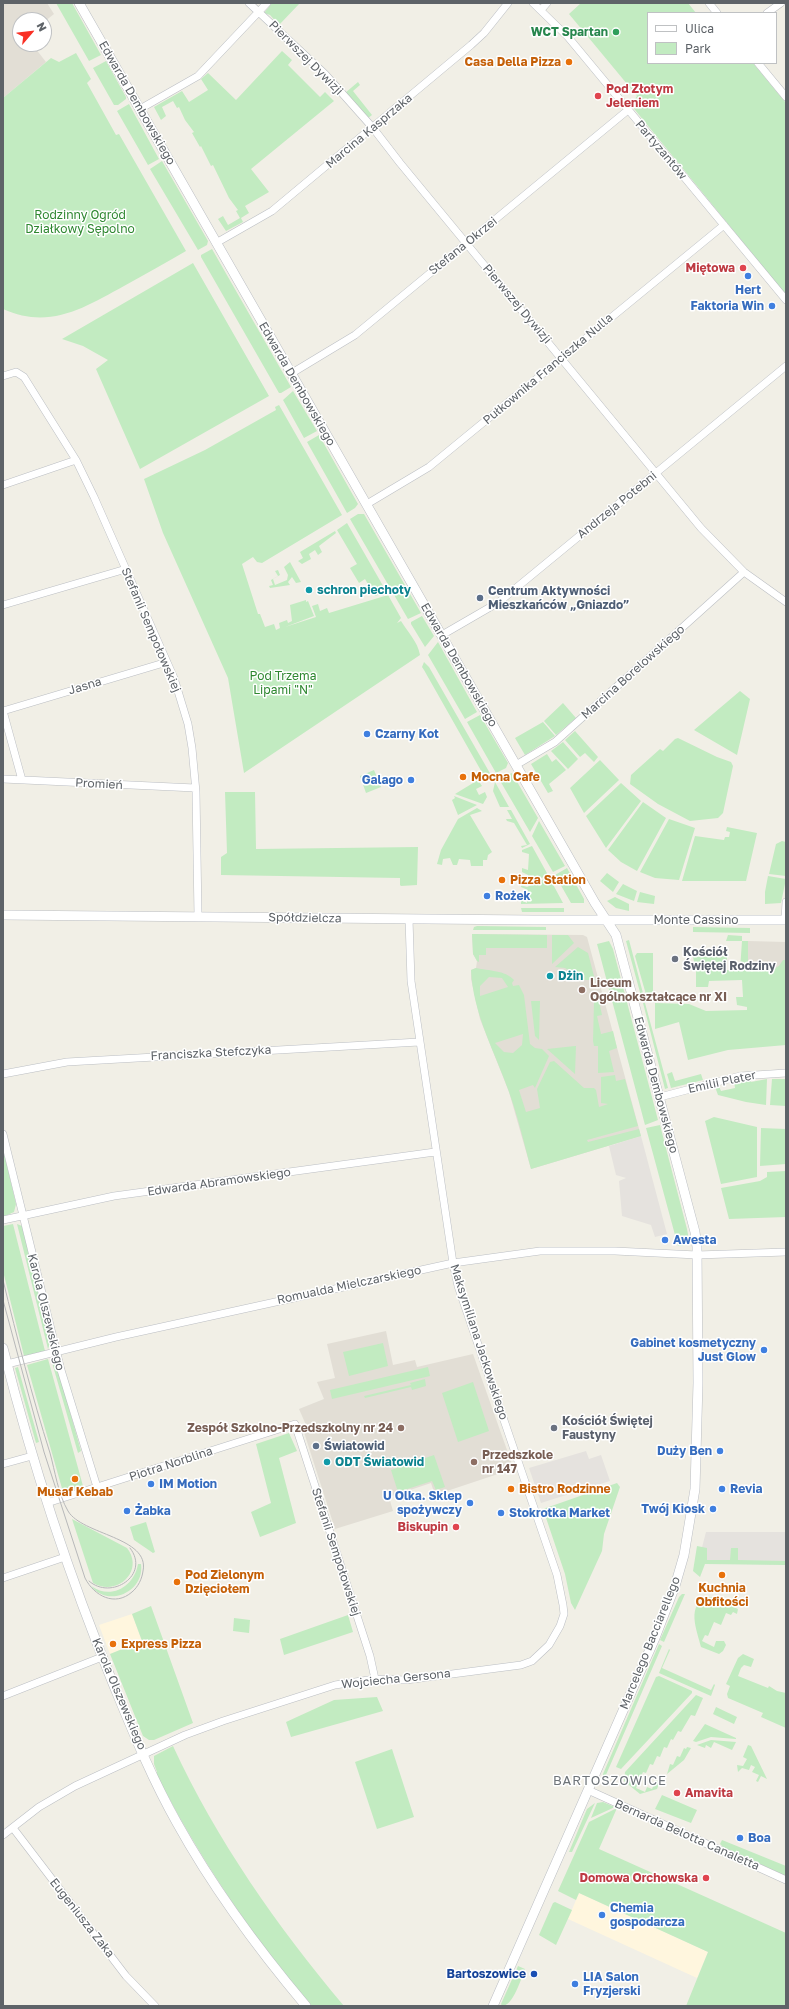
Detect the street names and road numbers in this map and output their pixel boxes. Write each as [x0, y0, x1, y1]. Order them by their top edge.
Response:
street label: Pierwszej Dywizji [266, 18, 346, 98]
street label: Edwarda Dembowskiego [96, 39, 178, 167]
street label: Marcina Kasprzaka [323, 91, 415, 171]
street label: Partyzantów [632, 117, 690, 183]
street label: Stefana Okrzei [426, 214, 500, 278]
street label: Pierwszej Dywizji [480, 261, 554, 347]
street label: Pułkownika Franciszka Nulla [480, 310, 616, 428]
street label: Edwarda Dembowskiego [256, 320, 338, 448]
street label: Andrzeja Potebni [574, 468, 660, 542]
street label: Stefanii Sempołowskiej [118, 565, 184, 695]
street label: Edwarda Dembowskiego [418, 601, 500, 729]
street label: Marcina Borelowskiego [578, 622, 688, 722]
street label: Jasna [67, 674, 103, 698]
street label: Promień [75, 776, 123, 792]
street label: Spółdzielcza [268, 910, 342, 926]
street label: Monte Cassino [654, 913, 738, 927]
street label: Edwarda Dembowskiego [631, 1015, 681, 1155]
street label: Franciszka Stefczyka [150, 1043, 272, 1063]
street label: Emilii Plater [687, 1068, 757, 1096]
street label: Edwarda Abramowskiego [146, 1165, 292, 1199]
street label: Karola Olszewskiego [25, 1252, 67, 1372]
street label: Maksymiliana Jackowskiego [447, 1262, 511, 1422]
street label: Romualda Mielczarskiego [276, 1263, 422, 1307]
street label: Piotra Norblina [127, 1444, 215, 1484]
street label: Stefanii Sempołowskiej [308, 1486, 364, 1618]
street label: Marcelego Bacciarellego [617, 1575, 683, 1711]
street label: Karola Olszewskiego [89, 1636, 149, 1752]
street label: Wojciecha Gersona [341, 1666, 451, 1692]
street label: Bernarda Belotta Canaletta [612, 1797, 762, 1873]
street label: Eugeniusza Zaka [47, 1876, 117, 1960]

